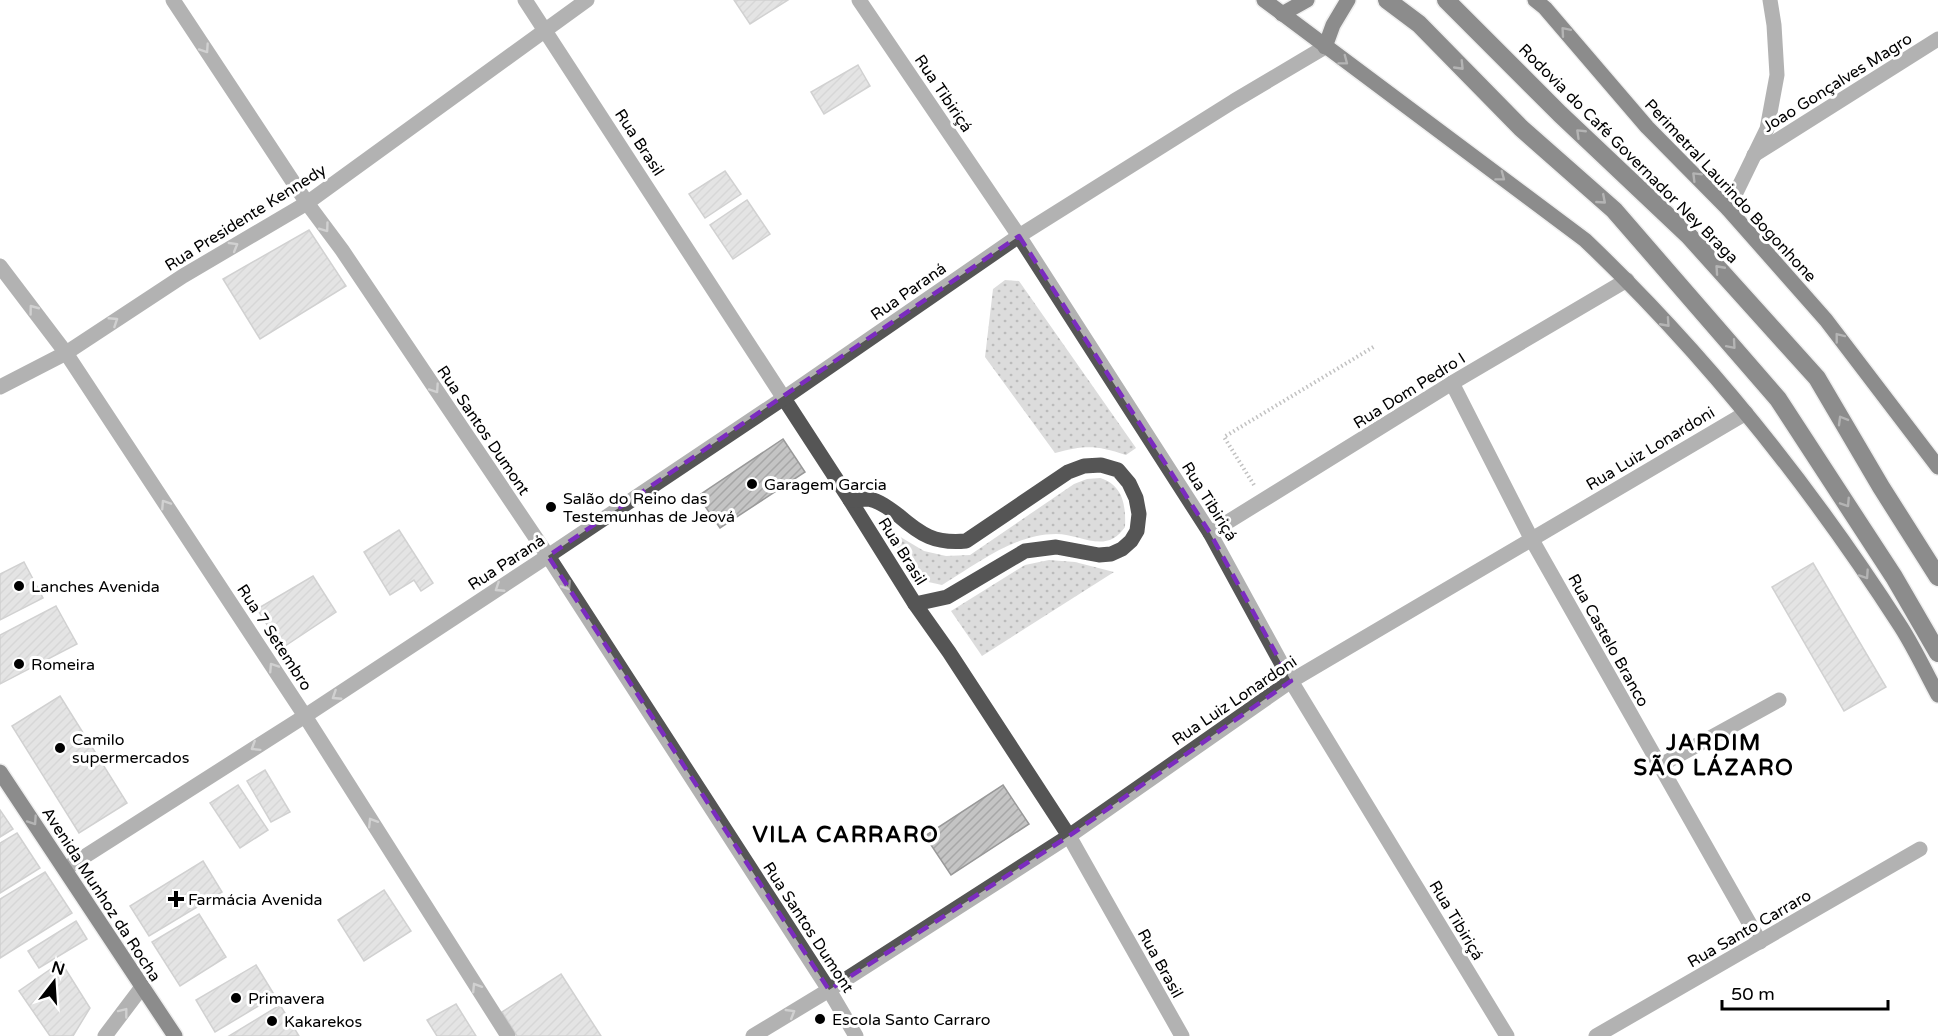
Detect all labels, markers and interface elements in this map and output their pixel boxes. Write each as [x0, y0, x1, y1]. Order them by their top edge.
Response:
one-way arrow [1561, 27, 1572, 38]
street label: Joao Gonçalves Magro [1759, 29, 1916, 137]
street label: Rodovia do Café Governador Ney Braga [1514, 40, 1742, 268]
one-way arrow [198, 42, 209, 53]
street label: Rua Tibiriçá [910, 51, 977, 136]
one-way arrow [1337, 54, 1348, 65]
one-way arrow [1453, 60, 1464, 70]
street label: Perimetral Laurindo Bogonhone [1640, 95, 1820, 286]
street label: Rua Brasil [610, 105, 668, 180]
one-way arrow [1577, 129, 1588, 140]
street label: Rua Presidente Kennedy [161, 160, 330, 276]
one-way arrow [1494, 170, 1505, 181]
one-way arrow [1692, 172, 1703, 183]
one-way arrow [1595, 193, 1606, 204]
one-way arrow [318, 221, 329, 232]
one-way arrow [227, 242, 238, 254]
street label: Rua Paraná [867, 259, 950, 325]
one-way arrow [1715, 266, 1726, 276]
one-way arrow [29, 305, 40, 316]
one-way arrow [1659, 316, 1670, 327]
one-way arrow [108, 317, 119, 328]
one-way arrow [1835, 333, 1846, 344]
one-way arrow [1724, 338, 1735, 349]
street label: Rua Dom Pedro I [1350, 348, 1469, 433]
street label: Rua Santos Dumont [432, 362, 534, 499]
one-way arrow [428, 382, 439, 393]
street label: Rua Luiz Lonardoni [1583, 403, 1718, 495]
one-way arrow [1838, 416, 1849, 426]
street label: Rua Tibiriçá [1177, 458, 1241, 545]
place label: Garagem Garcia [764, 475, 887, 495]
marker: Garagem Garcia [745, 477, 759, 491]
place label: Salão do Reino das Testemunhas de Jeová [563, 489, 735, 527]
one-way arrow [1838, 496, 1849, 507]
one-way arrow [162, 500, 173, 511]
marker: Salão do Reino das Testemunhas de Jeová [544, 500, 558, 514]
street label: Rua Brasil [874, 514, 931, 589]
street label: Rua Paraná [464, 531, 549, 595]
one-way arrow [1858, 568, 1869, 579]
street label: Rua Castelo Branco [1563, 570, 1653, 710]
place label: Lanches Avenida [31, 577, 160, 597]
marker: Lanches Avenida [12, 579, 26, 593]
one-way arrow [560, 579, 571, 590]
street label: Rua 7 Setembro [232, 581, 316, 695]
one-way arrow [494, 581, 505, 592]
street label: Rua Luiz Lonardoni [1168, 652, 1301, 750]
place label: Romeira [31, 655, 95, 675]
marker: Romeira [12, 657, 26, 671]
one-way arrow [269, 663, 280, 674]
one-way arrow [332, 688, 342, 700]
place label: Camilo supermercados [72, 730, 189, 768]
district label: JARDIM SÃO LÁZARO [1634, 730, 1794, 781]
one-way arrow [251, 739, 261, 751]
marker: Camilo supermercados [53, 741, 67, 755]
street label: Avenida Munhoz da Rocha [37, 804, 165, 985]
one-way arrow [26, 814, 37, 825]
one-way arrow [368, 818, 379, 829]
district label: VILA CARRARO [753, 822, 939, 848]
street label: Rua Santos Dumont [758, 858, 858, 997]
street label: Rua Tibiriçá [1425, 877, 1488, 964]
street label: Rua Santo Carraro [1684, 885, 1815, 972]
place label: Farmácia Avenida [188, 890, 323, 910]
marker: Farmácia Avenida [169, 892, 183, 906]
street label: Rua Brasil [1133, 925, 1187, 1002]
north arrow [24, 952, 84, 1012]
text: N [49, 957, 67, 980]
scale bar [1722, 973, 1888, 1011]
one-way arrow [473, 982, 484, 993]
text: 50 m [1731, 983, 1775, 1005]
place label: Primavera [248, 989, 325, 1009]
marker: Primavera [229, 991, 243, 1005]
one-way arrow [116, 1007, 127, 1018]
one-way arrow [785, 1008, 795, 1020]
place label: Escola Santo Carraro [832, 1010, 990, 1030]
place label: Kakarekos [284, 1012, 362, 1032]
marker: Escola Santo Carraro [813, 1012, 827, 1026]
marker: Kakarekos [265, 1014, 279, 1028]

